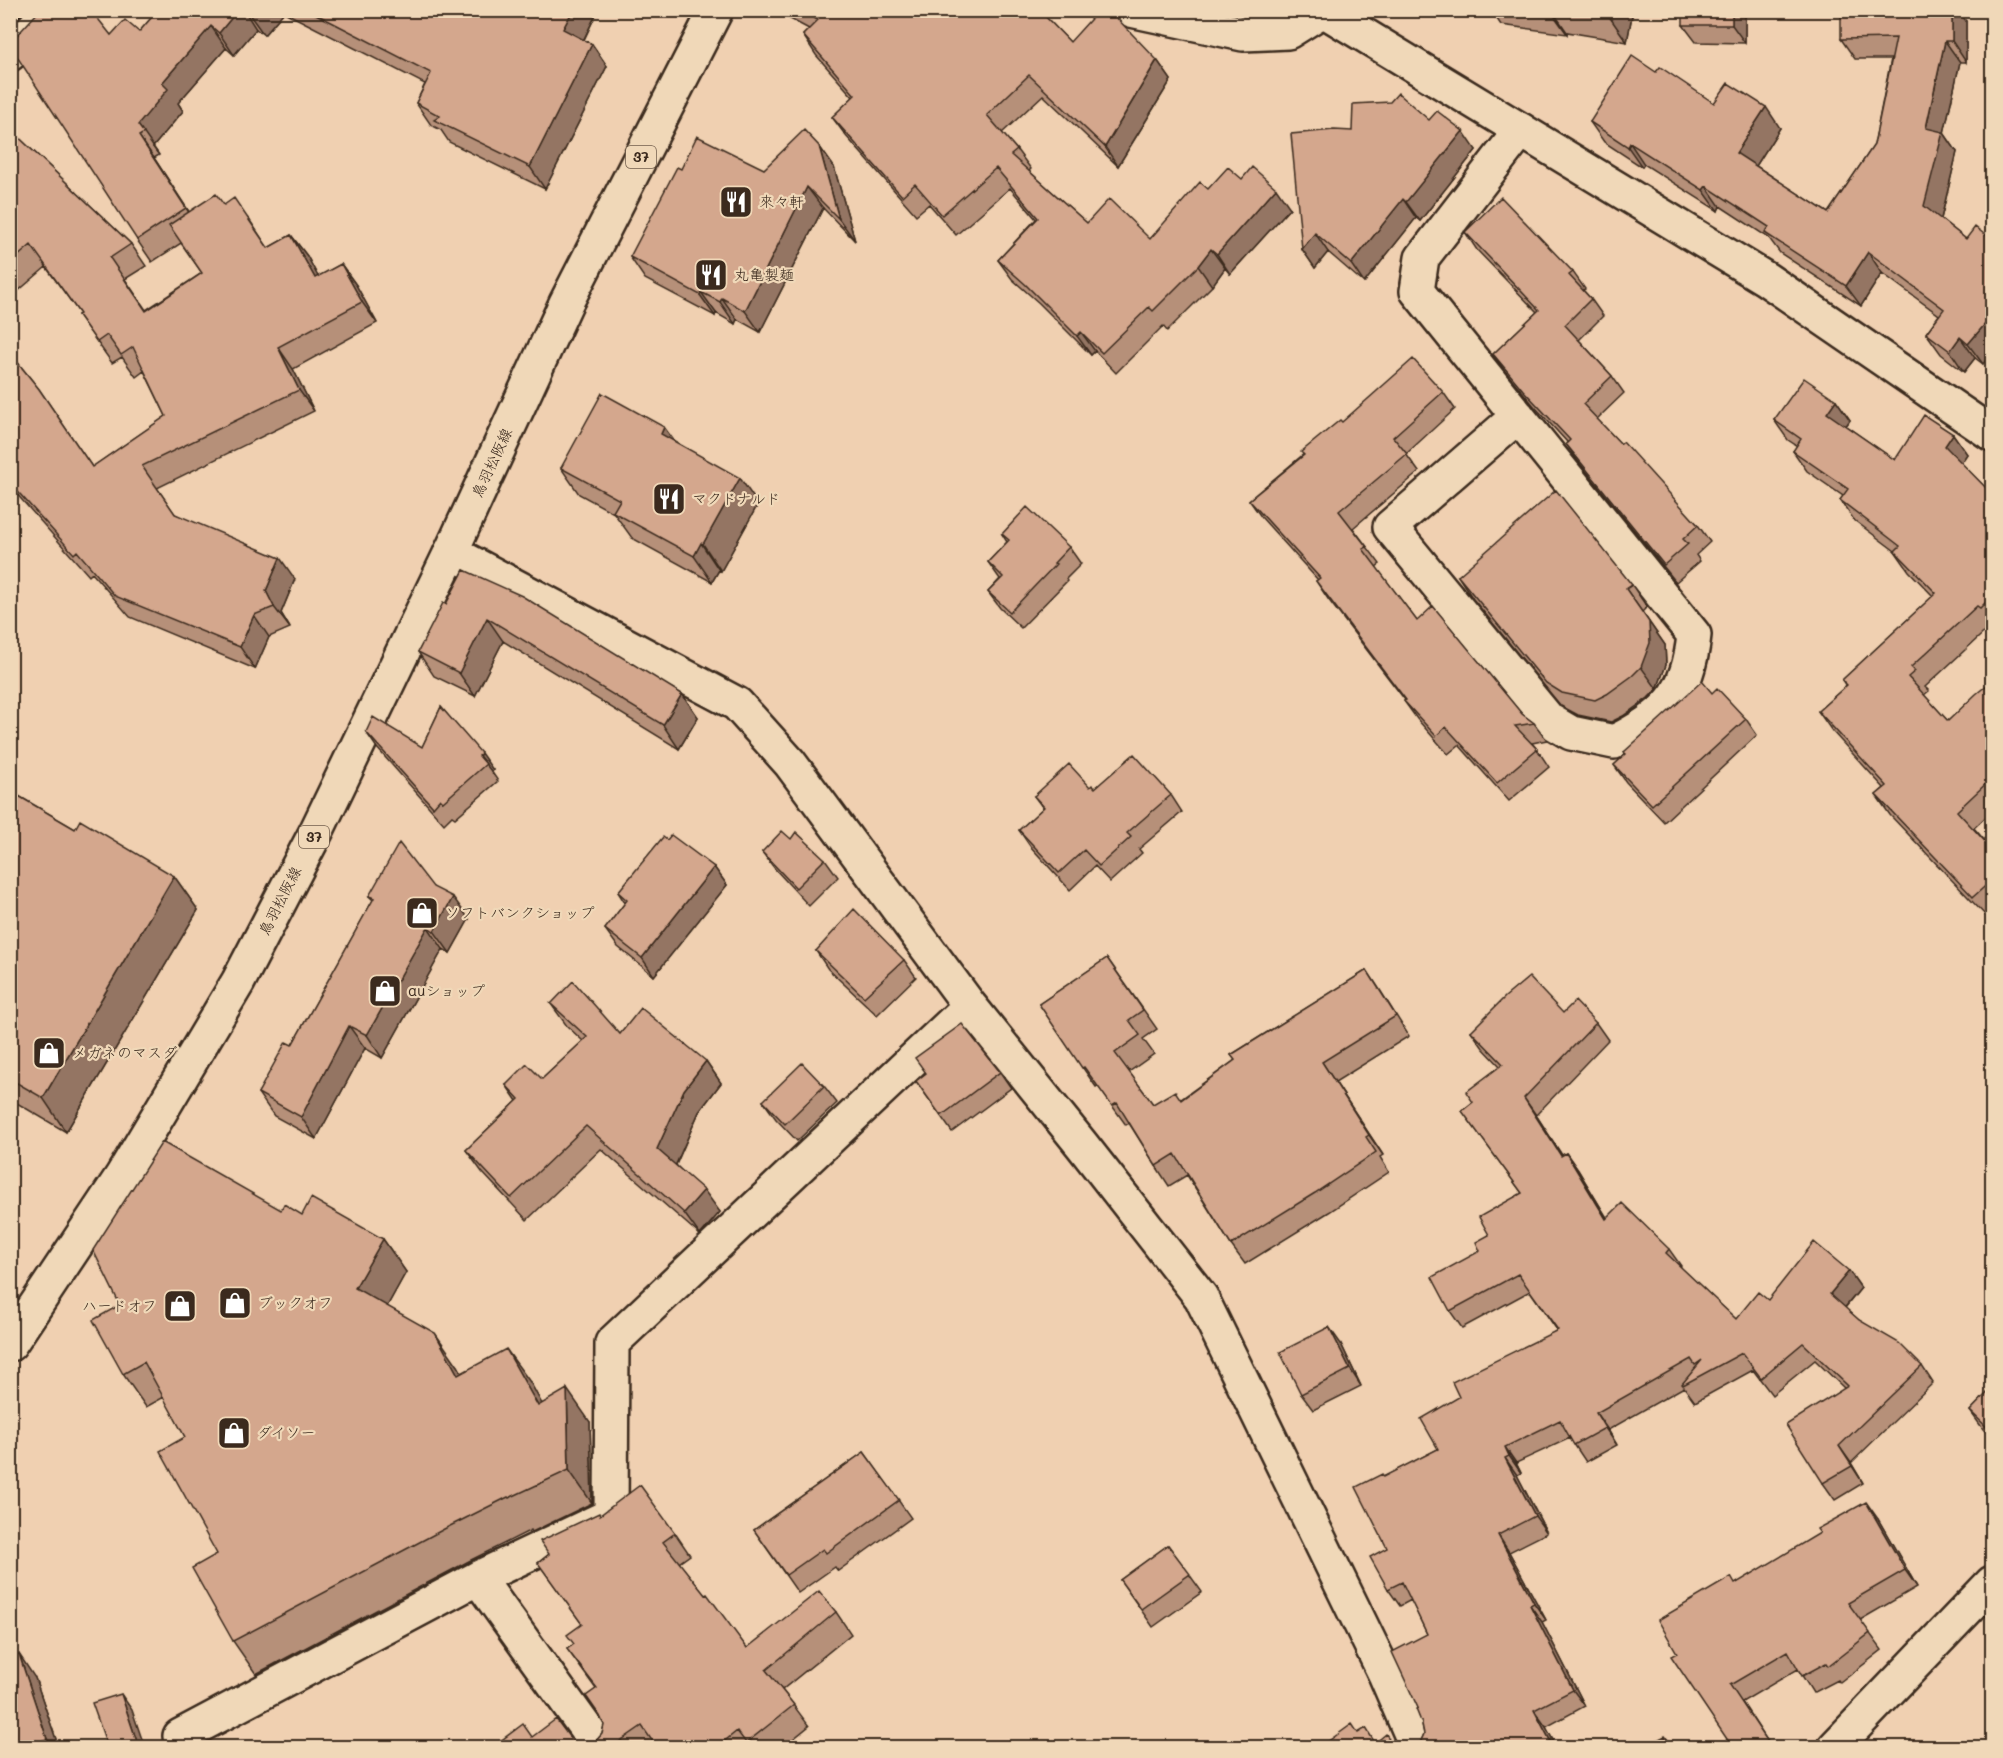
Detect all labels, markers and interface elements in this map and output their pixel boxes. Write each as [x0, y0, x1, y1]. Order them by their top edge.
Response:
road number: 37 [626, 146, 656, 168]
restaurant icon: 來々軒 [718, 184, 754, 220]
place label: 來々軒 [759, 191, 804, 211]
restaurant icon: 丸亀製麺 [693, 257, 729, 293]
place label: 丸亀製麺 [734, 264, 794, 284]
street label: 鳥羽松阪線 [466, 424, 516, 501]
restaurant icon: マクドナルド [651, 481, 687, 517]
place label: マクドナルド [692, 488, 781, 508]
road number: 37 [299, 826, 329, 848]
street label: 鳥羽松阪線 [253, 863, 305, 939]
shop icon: ソフトバンクショップ [404, 895, 440, 931]
place label: ソフトバンクショップ [445, 902, 594, 922]
shop icon: auショップ [367, 973, 403, 1009]
place label: auショップ [408, 980, 485, 1000]
shop icon: メガネのマスダ [31, 1035, 67, 1071]
place label: メガネのマスダ [72, 1042, 177, 1062]
shop icon: ブックオフ [217, 1285, 253, 1321]
shop icon: ハードオフ [162, 1288, 198, 1324]
place label: ブックオフ [258, 1292, 333, 1312]
place label: ハードオフ [82, 1295, 157, 1315]
shop icon: ダイソー [216, 1415, 252, 1451]
place label: ダイソー [257, 1422, 316, 1442]

